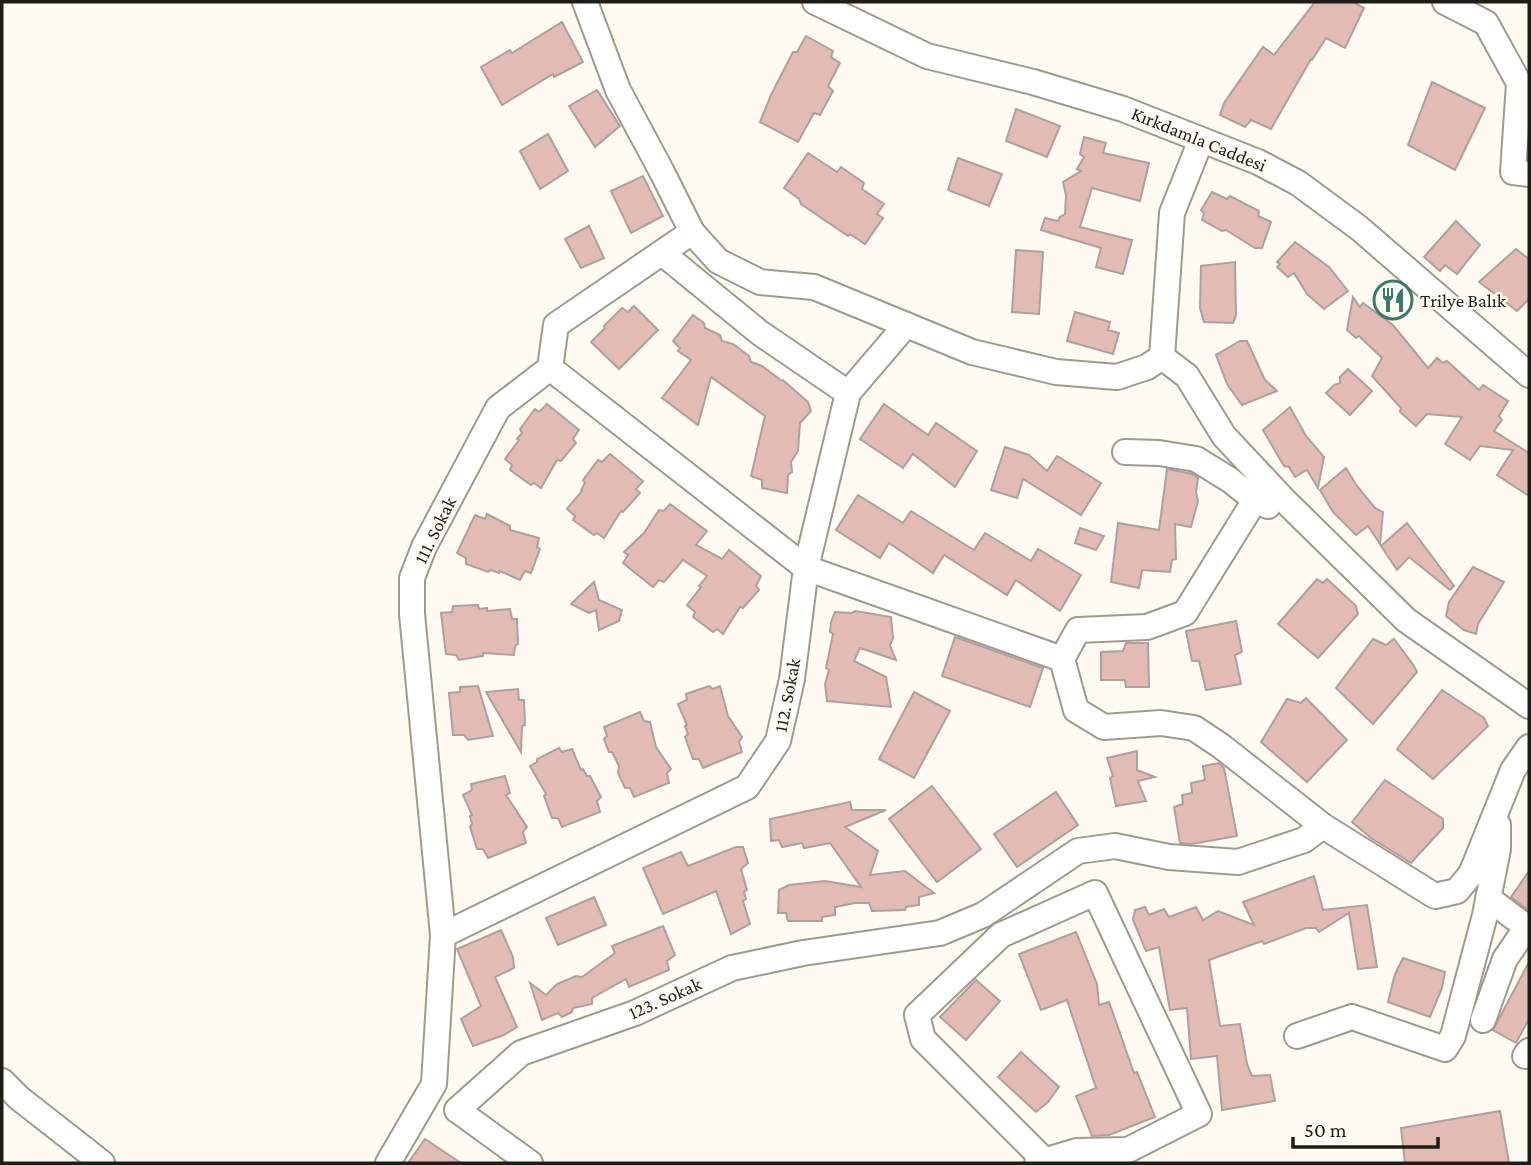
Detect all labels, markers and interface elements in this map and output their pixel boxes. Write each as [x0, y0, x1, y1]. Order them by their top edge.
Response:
street label: Kırkdamla Caddesi [1129, 102, 1270, 176]
restaurant icon: Trilye Balık [1372, 279, 1414, 321]
place label: Trilye Balık [1420, 290, 1507, 311]
street label: 111. Sokak [410, 492, 461, 567]
street label: 112. Sokak [770, 655, 805, 734]
street label: 123. Sokak [625, 972, 705, 1023]
scale bar [1293, 1106, 1438, 1150]
text: 50 m [1304, 1118, 1347, 1142]

